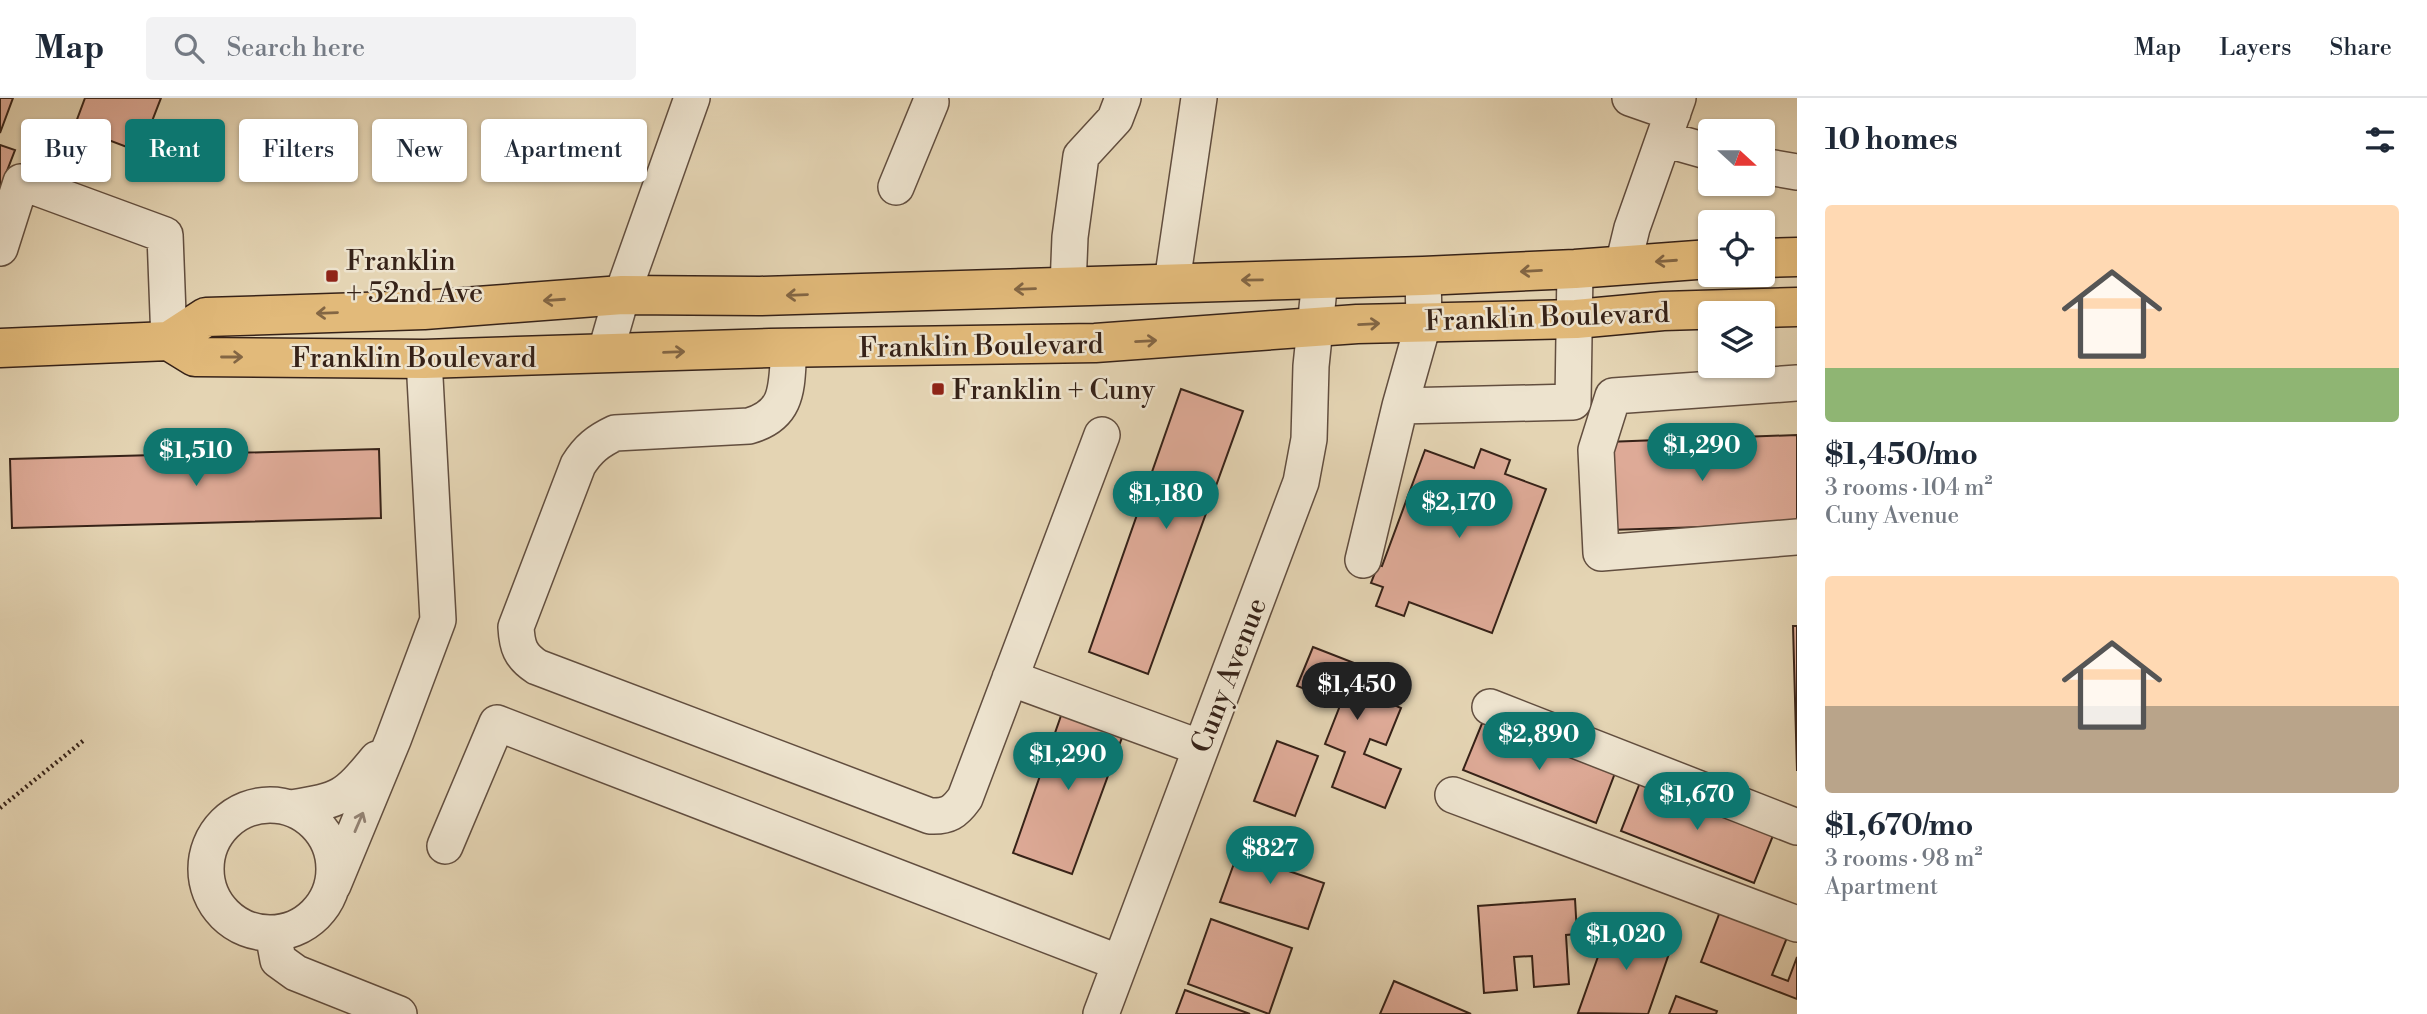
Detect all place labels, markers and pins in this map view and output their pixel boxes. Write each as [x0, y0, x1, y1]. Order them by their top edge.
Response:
place label: Franklin + 52nd Ave [346, 244, 483, 311]
marker: Franklin + 52nd Ave [324, 268, 340, 284]
place label: Franklin + Cuny [952, 373, 1155, 408]
marker: Franklin + Cuny [930, 381, 946, 397]
pin: $1,290 [1645, 424, 1759, 483]
pin: $1,510 [139, 428, 253, 488]
pin: $1,180 [1109, 472, 1223, 531]
pin: $2,170 [1402, 480, 1516, 540]
pin: $1,450 [1300, 662, 1414, 722]
pin: $2,890 [1482, 712, 1596, 772]
pin: $1,290 [1011, 732, 1125, 792]
pin: $1,670 [1640, 772, 1754, 832]
pin: $827 [1229, 826, 1311, 886]
pin: $1,020 [1569, 912, 1683, 972]

